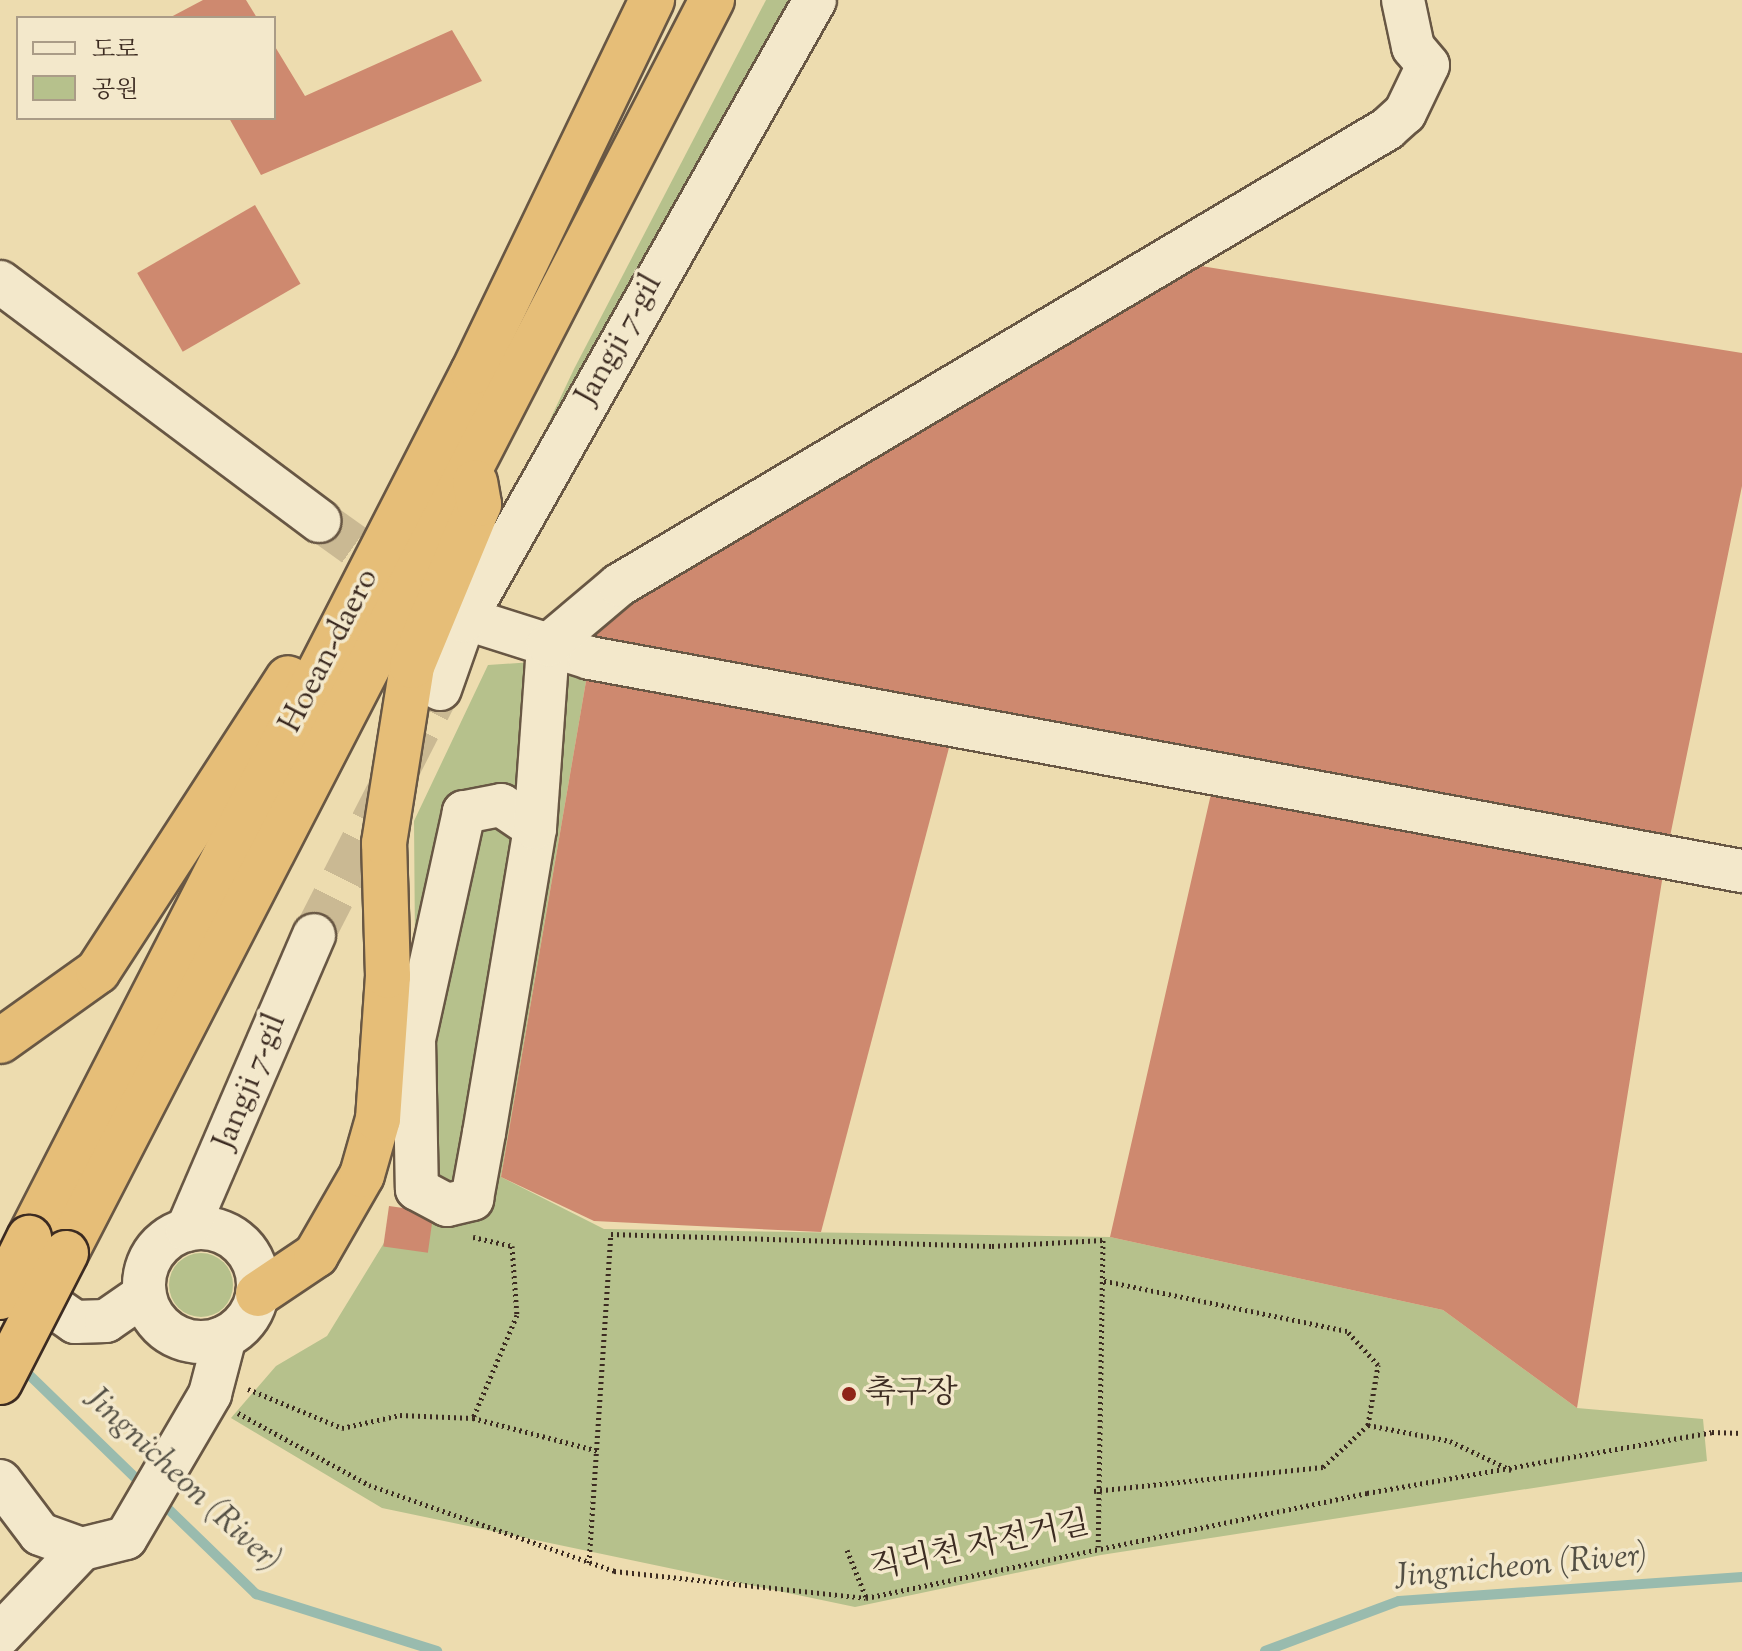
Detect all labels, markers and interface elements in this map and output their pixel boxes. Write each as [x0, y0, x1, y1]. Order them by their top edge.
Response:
legend [16, 16, 276, 120]
text: 도로 [92, 34, 138, 68]
text: 공원 [92, 74, 138, 108]
street label: Jangji 7-gil [569, 268, 671, 412]
street label: Hoean-daero [272, 563, 388, 739]
street label: Jangji 7-gil [206, 1008, 296, 1156]
place label: 축구장 [865, 1375, 958, 1413]
water label: Jingnicheon (River) [76, 1379, 288, 1581]
marker: 축구장 [840, 1385, 858, 1403]
street label: 직리천 자전거길 [867, 1505, 1093, 1589]
water label: Jingnicheon (River) [1393, 1536, 1649, 1598]

